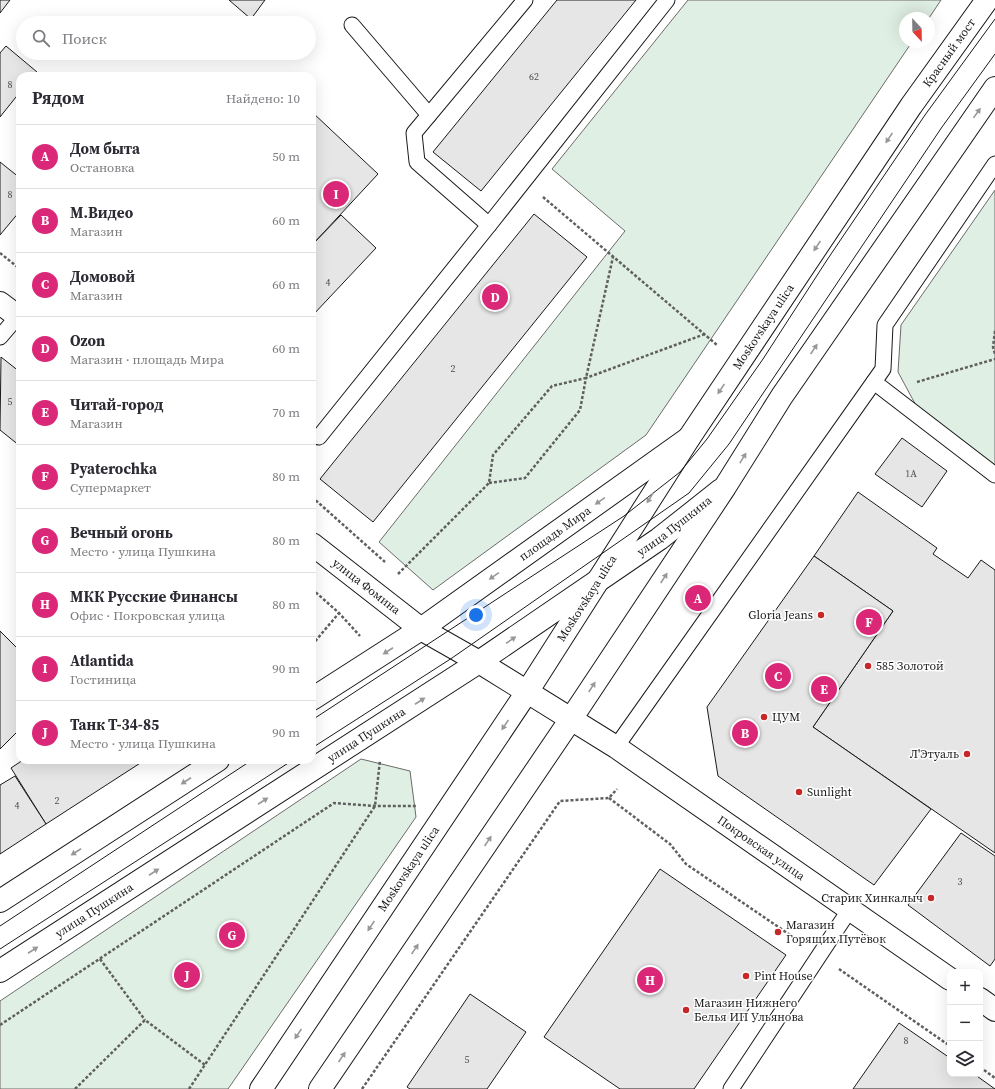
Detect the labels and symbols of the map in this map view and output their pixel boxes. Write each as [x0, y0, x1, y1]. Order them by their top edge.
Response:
north arrow [899, 12, 935, 48]
street label: Красный мост [919, 15, 980, 90]
house number: 62 [529, 70, 539, 83]
house number: 8 [8, 78, 13, 91]
one-way arrow [973, 108, 981, 119]
one-way arrow [885, 133, 893, 144]
pin: I [323, 179, 349, 209]
house number: 8 [8, 188, 13, 201]
one-way arrow [813, 241, 821, 252]
house number: 4 [326, 276, 331, 289]
street label: Moskovskaya ulica [729, 280, 798, 373]
pin: D [482, 282, 508, 312]
one-way arrow [810, 344, 818, 355]
house number: 2 [451, 362, 456, 375]
one-way arrow [717, 384, 725, 394]
house number: 5 [8, 395, 13, 408]
one-way arrow [739, 453, 747, 463]
house number: 1А [905, 467, 917, 480]
street label: улица Пушкина [634, 492, 716, 560]
one-way arrow [647, 492, 654, 504]
one-way arrow [595, 497, 605, 505]
street label: площадь Мира [516, 502, 595, 565]
street label: Moskovskaya ulica [553, 551, 621, 645]
street label: улица Фомина [329, 555, 404, 619]
one-way arrow [489, 572, 499, 580]
one-way arrow [660, 573, 668, 584]
pin: A [685, 583, 711, 613]
your location [466, 605, 486, 625]
place label: Gloria Jeans [748, 607, 813, 623]
pin: F [856, 607, 882, 637]
marker: Gloria Jeans [816, 610, 826, 620]
one-way arrow [506, 636, 516, 644]
one-way arrow [382, 647, 394, 654]
place label: 585 Золотой [876, 658, 944, 674]
pin: C [765, 661, 791, 691]
marker: 585 Золотой [863, 661, 873, 671]
pin: E [811, 674, 837, 704]
one-way arrow [588, 682, 596, 692]
one-way arrow [414, 697, 425, 705]
street label: улица Пушкина [324, 703, 409, 766]
place label: ЦУМ [772, 709, 800, 725]
marker: ЦУМ [759, 712, 769, 722]
pin: B [732, 718, 758, 748]
one-way arrow [501, 720, 509, 730]
place label: Л'Этуаль [910, 746, 959, 762]
marker: Л'Этуаль [962, 749, 972, 759]
one-way arrow [180, 777, 191, 785]
place label: Sunlight [807, 784, 852, 800]
marker: Sunlight [794, 787, 804, 797]
house number: 2 [55, 794, 60, 807]
one-way arrow [258, 797, 268, 805]
house number: 4 [15, 799, 20, 812]
street label: Покровская улица [714, 812, 809, 884]
street label: Moskovskaya ulica [374, 822, 443, 915]
one-way arrow [484, 836, 491, 847]
one-way arrow [71, 848, 81, 856]
one-way arrow [148, 868, 160, 875]
house number: 3 [958, 875, 963, 888]
street label: улица Пушкина [52, 879, 137, 941]
place label: Старик Хинкалыч [821, 890, 923, 906]
marker: Старик Хинкалыч [926, 893, 936, 903]
place label: Магазин Горящих Путёвок [786, 917, 886, 947]
pin: G [219, 920, 245, 950]
one-way arrow [367, 921, 375, 931]
marker: Магазин Горящих Путёвок [773, 927, 783, 937]
one-way arrow [411, 944, 419, 954]
one-way arrow [27, 946, 39, 953]
pin: J [174, 960, 200, 990]
pin: H [637, 965, 663, 995]
place label: Pint House [754, 968, 813, 984]
marker: Pint House [741, 971, 751, 981]
place label: Магазин Нижнего Белья ИП Ульянова [694, 995, 805, 1025]
marker: Магазин Нижнего Белья ИП Ульянова [681, 1005, 691, 1015]
one-way arrow [294, 1029, 302, 1039]
house number: 8 [904, 1034, 909, 1047]
one-way arrow [338, 1052, 346, 1062]
house number: 5 [465, 1053, 470, 1066]

